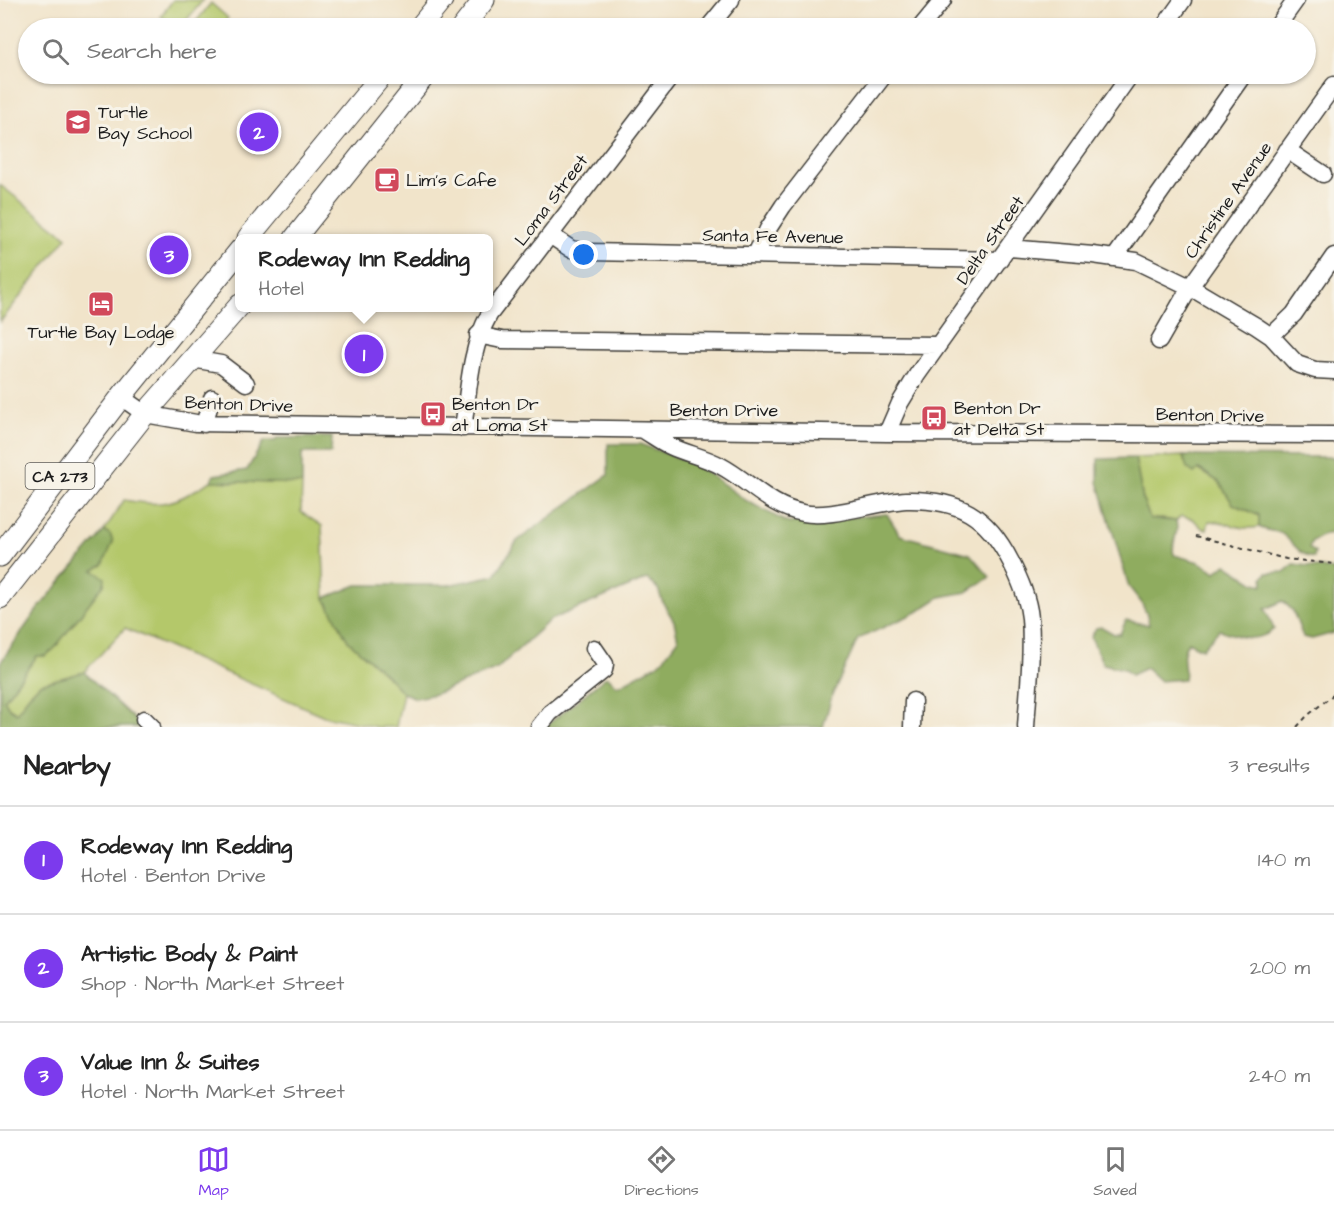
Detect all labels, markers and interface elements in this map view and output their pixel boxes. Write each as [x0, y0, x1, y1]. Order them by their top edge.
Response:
search box [18, 18, 1316, 84]
icon: search [39, 35, 72, 68]
text: Search here [87, 36, 217, 67]
place label: Turtle Bay School [98, 100, 192, 147]
school or university icon: Turtle Bay School [63, 107, 93, 137]
pin: 2 [240, 110, 278, 154]
street label: Christine Avenue [1179, 136, 1278, 264]
street label: Loma Street [509, 149, 594, 251]
cafe icon: Lim's Cafe [372, 165, 402, 195]
place label: Lim's Cafe [406, 168, 497, 193]
street label: Delta Street [951, 190, 1031, 290]
street label: Santa Fe Avenue [702, 223, 844, 250]
pin: 3 [150, 232, 188, 278]
popup [235, 234, 493, 312]
your location [569, 240, 598, 269]
text: Rodeway Inn Redding [258, 244, 470, 275]
text: Hotel [258, 275, 304, 303]
hotel icon: Turtle Bay Lodge [86, 289, 116, 319]
place label: Turtle Bay Lodge [27, 320, 175, 346]
pin: 1 [344, 332, 384, 376]
street label: Benton Drive [184, 390, 294, 419]
place label: Benton Dr at Loma St [452, 392, 548, 438]
place label: Benton Dr at Delta St [954, 396, 1045, 442]
street label: Benton Drive [670, 398, 779, 423]
bus stop icon: Benton Dr at Loma St [418, 399, 448, 429]
street label: Benton Drive [1156, 402, 1265, 429]
bus stop icon: Benton Dr at Delta St [919, 403, 949, 433]
road number: CA 273 [26, 463, 94, 489]
text: Nearby [24, 748, 111, 784]
text: 3 results [1228, 752, 1310, 780]
text: Rodeway Inn Redding [81, 831, 292, 862]
text: 1 [42, 846, 45, 874]
text: 140 m [1258, 846, 1310, 874]
text: Hotel · Benton Drive [81, 862, 266, 890]
text: Artistic Body & Paint [81, 939, 298, 970]
text: 2 [38, 954, 49, 982]
text: 200 m [1250, 954, 1310, 982]
text: Shop · North Market Street [81, 970, 344, 998]
text: Value Inn & Suites [81, 1047, 260, 1078]
text: 3 [38, 1062, 49, 1090]
text: 240 m [1249, 1062, 1310, 1090]
text: Hotel · North Market Street [81, 1078, 345, 1106]
tab: Map [197, 1143, 230, 1201]
tab: Directions [625, 1143, 699, 1201]
tab: Saved [1093, 1143, 1137, 1201]

